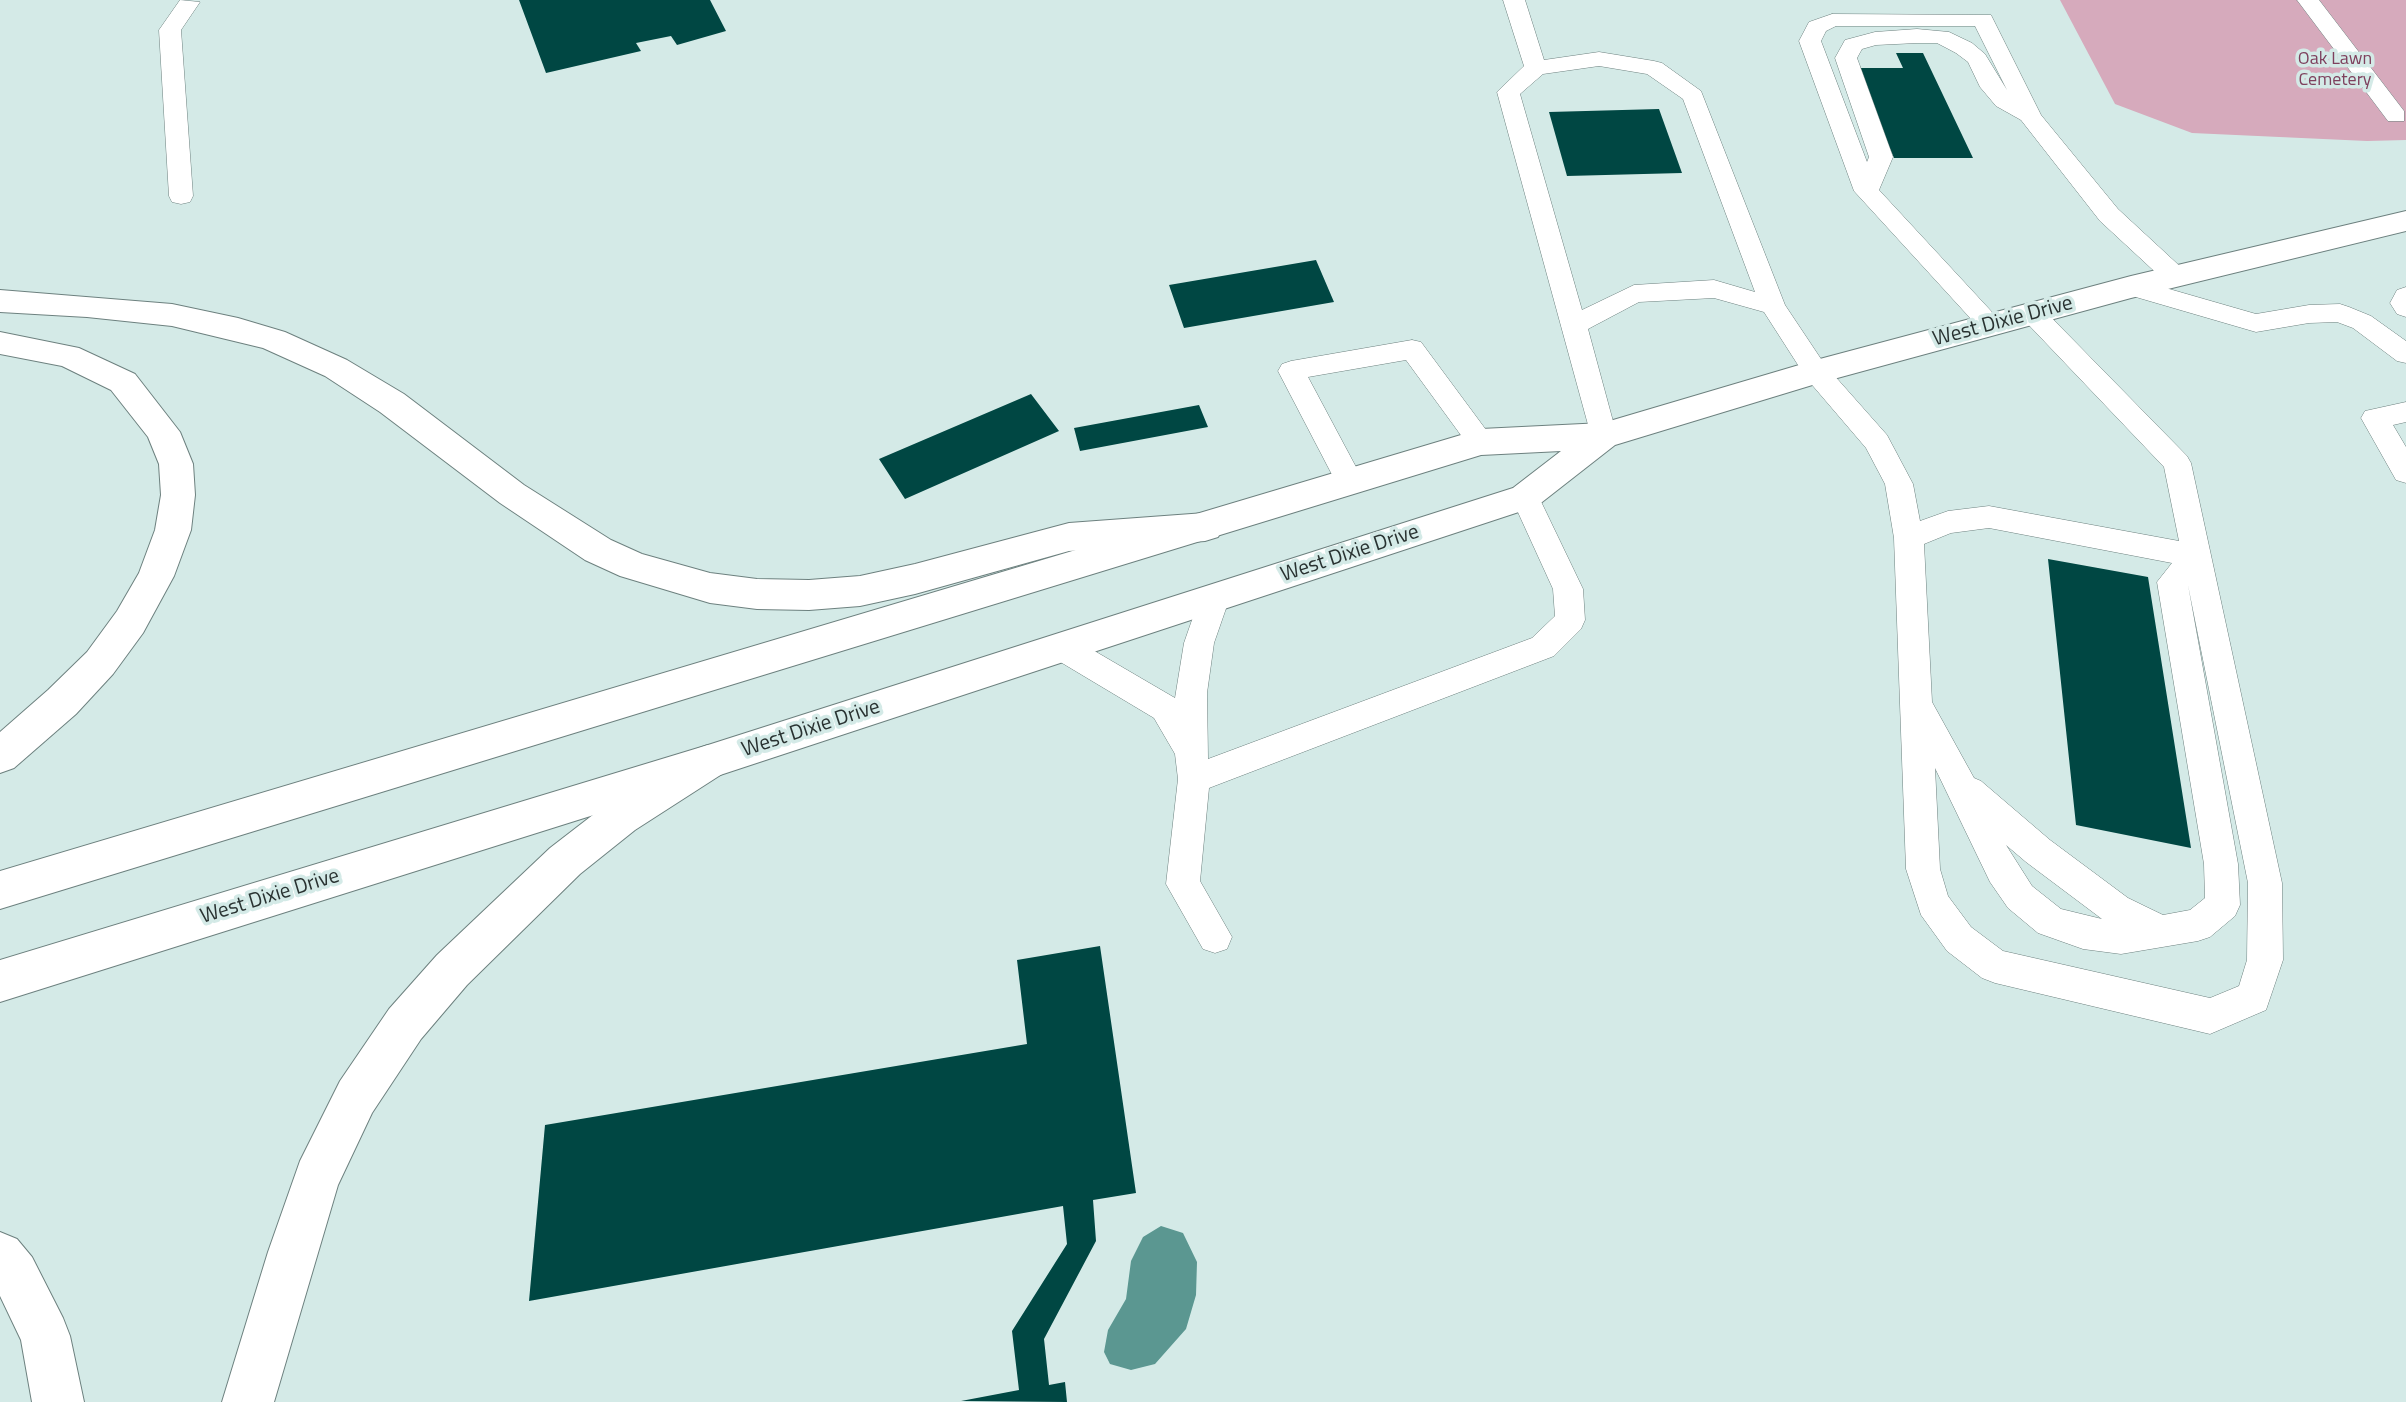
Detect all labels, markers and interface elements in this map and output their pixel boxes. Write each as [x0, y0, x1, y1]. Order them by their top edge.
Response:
park label: Oak Lawn Cemetery [2298, 49, 2372, 92]
street label: West Dixie Drive [1930, 291, 2076, 353]
street label: West Dixie Drive [1278, 520, 1422, 588]
street label: West Dixie Drive [739, 695, 883, 763]
street label: West Dixie Drive [197, 864, 343, 930]

